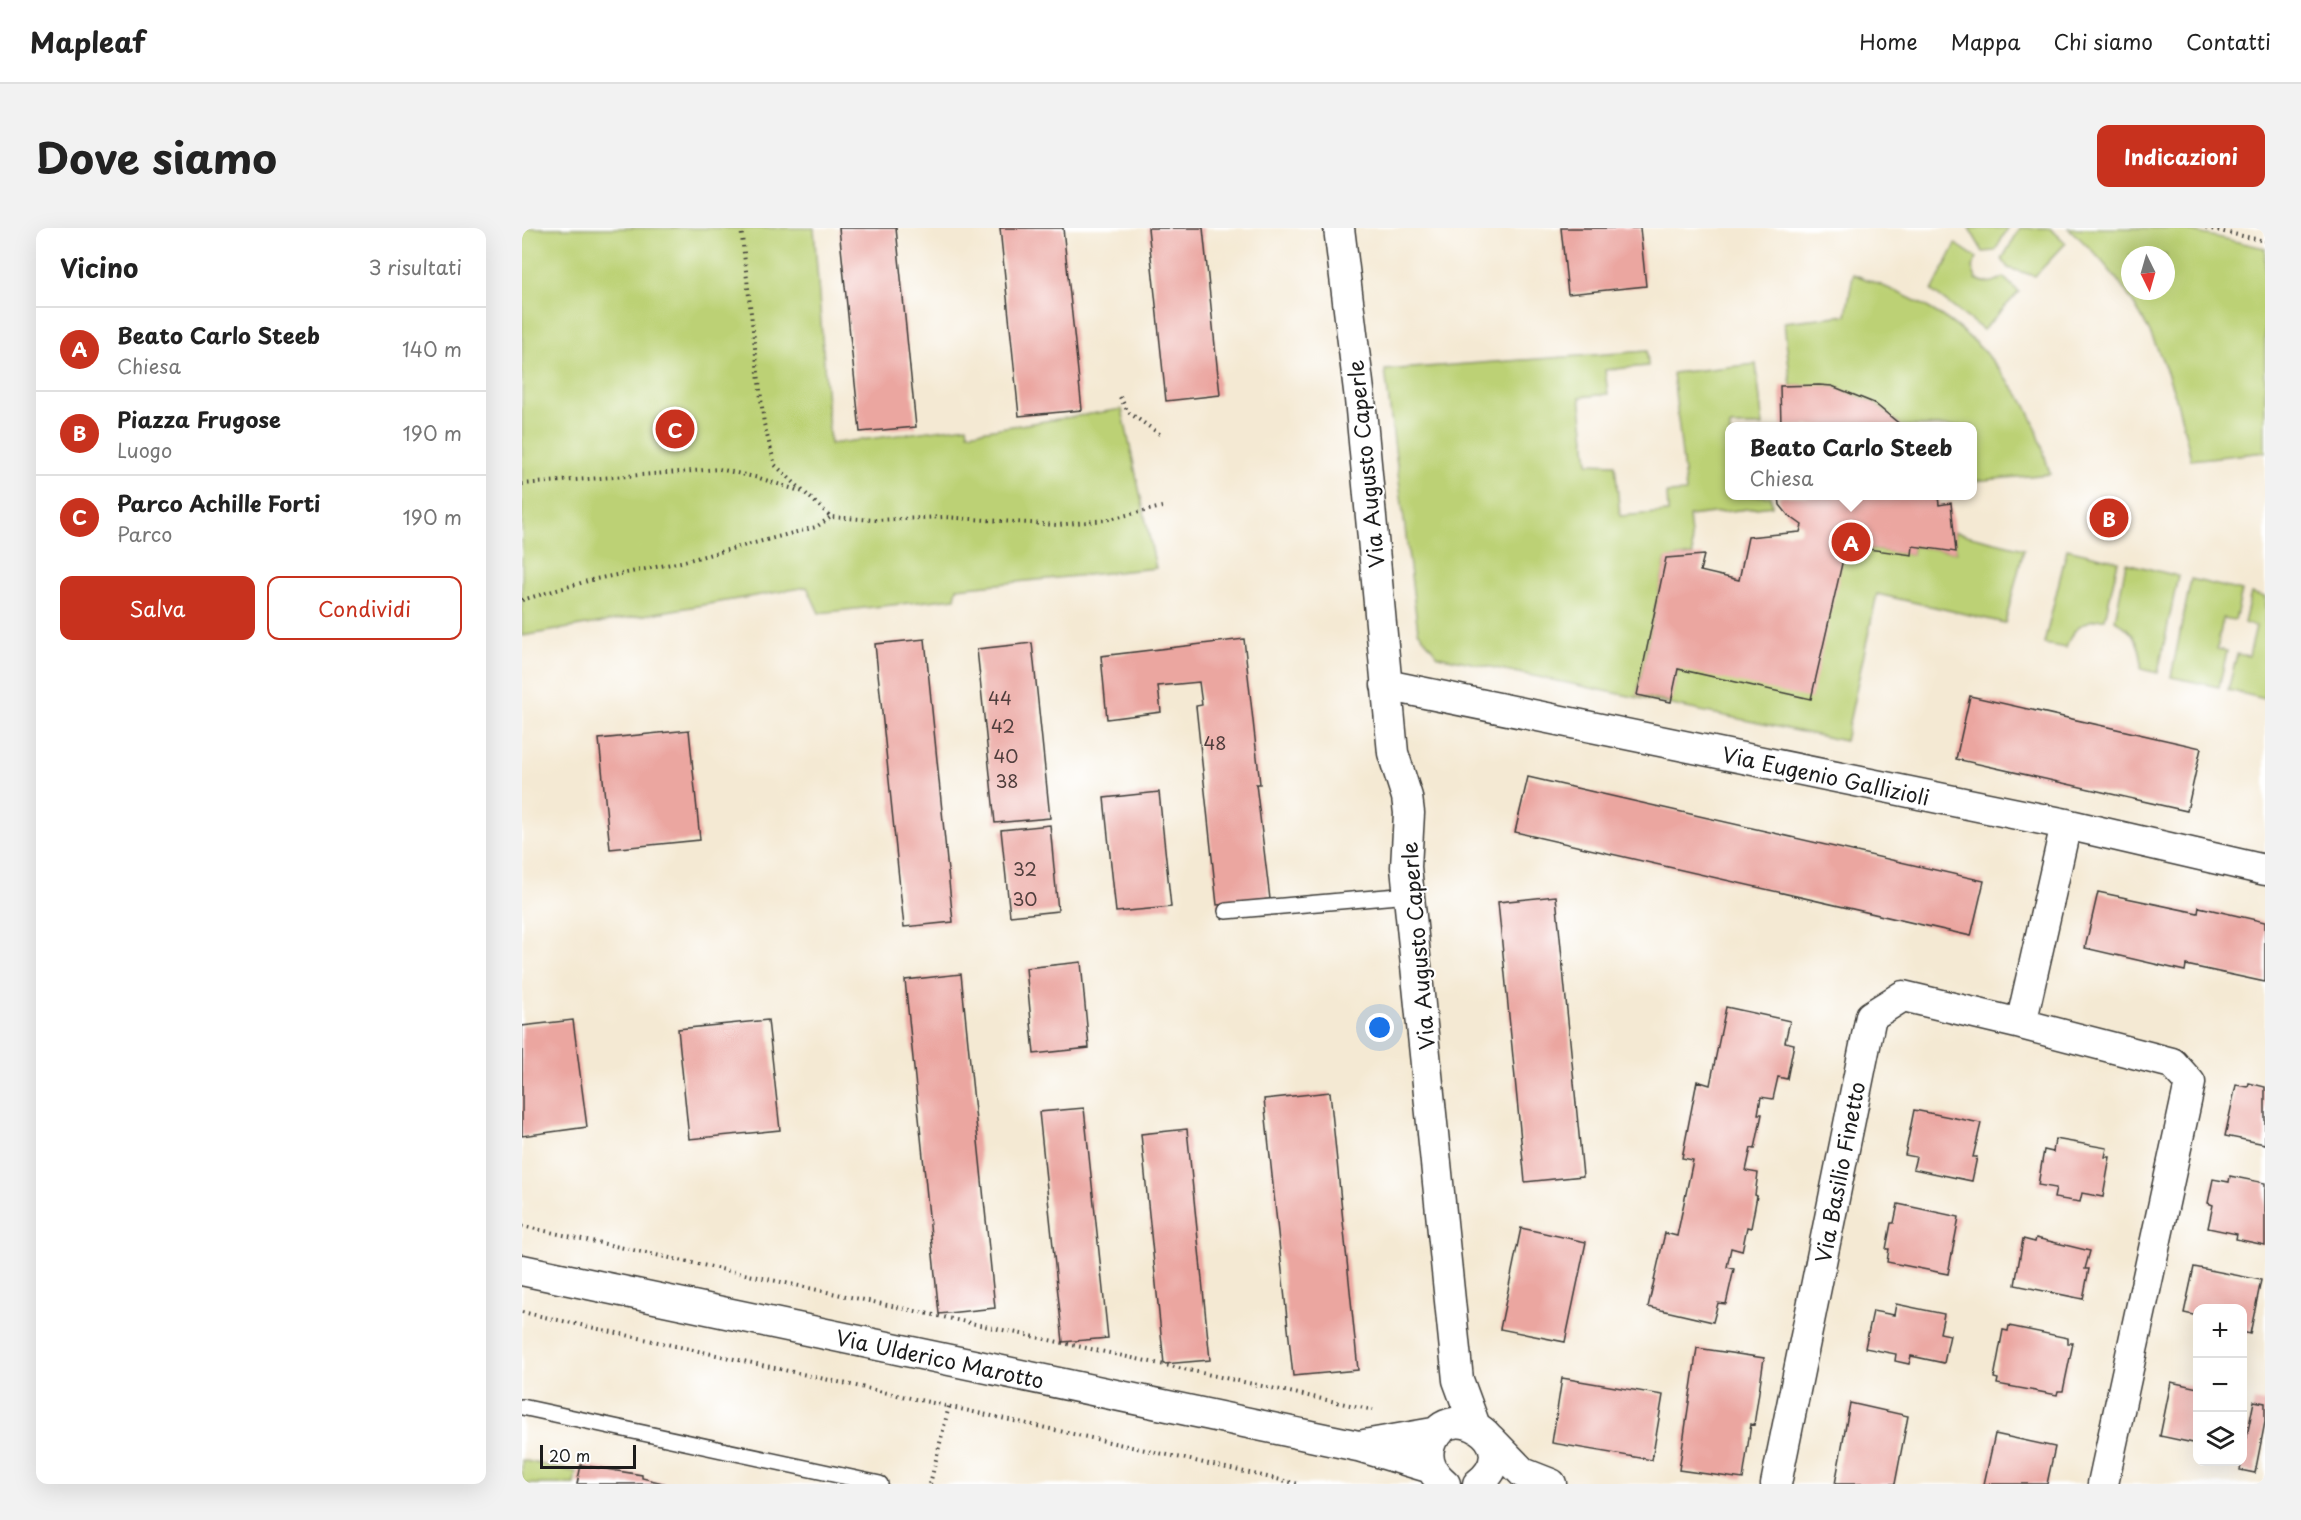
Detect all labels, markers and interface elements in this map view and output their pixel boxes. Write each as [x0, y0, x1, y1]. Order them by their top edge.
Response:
text: Mapleaf [30, 20, 146, 63]
text: Home [1859, 25, 1918, 57]
text: Mappa [1951, 25, 2021, 57]
text: Chi siamo [2054, 25, 2153, 57]
text: Contatti [2186, 25, 2271, 57]
text: Dove siamo [36, 125, 277, 188]
button: Indicazioni [2097, 125, 2265, 187]
north arrow [2121, 246, 2175, 300]
text: Vicino [60, 248, 138, 287]
text: 3 risultati [368, 252, 462, 282]
text: Beato Carlo Steeb [117, 318, 320, 351]
text: A [72, 334, 87, 364]
text: 140 m [402, 334, 462, 364]
text: Chiesa [117, 351, 181, 381]
street label: Via Augusto Caperle [1338, 358, 1392, 570]
text: Piazza Frugose [117, 402, 281, 435]
pin: C [656, 406, 694, 452]
text: B [73, 418, 86, 448]
text: 190 m [403, 418, 462, 448]
popup [1725, 422, 1977, 500]
text: Beato Carlo Steeb [1749, 430, 1953, 463]
text: Luogo [117, 435, 172, 465]
text: Chiesa [1749, 463, 1813, 493]
text: Parco Achille Forti [117, 486, 320, 519]
pin: B [2090, 496, 2128, 540]
text: C [72, 502, 87, 532]
text: 190 m [403, 502, 462, 532]
text: Parco [117, 519, 172, 549]
pin: A [1832, 520, 1870, 564]
button: Salva [60, 576, 255, 640]
button: Condividi [267, 576, 462, 640]
house number: 44 [988, 684, 1012, 711]
house number: 42 [991, 712, 1015, 739]
house number: 48 [1203, 729, 1227, 756]
street label: Via Eugenio Gallizioli [1719, 737, 1933, 813]
house number: 40 [993, 742, 1019, 769]
house number: 38 [995, 767, 1019, 794]
street label: Via Augusto Caperle [1392, 841, 1442, 1051]
house number: 32 [1013, 855, 1037, 882]
house number: 30 [1012, 885, 1038, 912]
your location [1365, 1013, 1394, 1042]
street label: Via Basilio Finetto [1806, 1079, 1872, 1265]
map controls [2193, 1304, 2247, 1466]
button: + [2193, 1304, 2247, 1358]
street label: Via Ulderico Marotto [833, 1320, 1047, 1396]
button: − [2193, 1358, 2247, 1412]
button: layers [2193, 1412, 2247, 1466]
scale bar [540, 1442, 636, 1470]
text: 20 m [549, 1443, 590, 1467]

